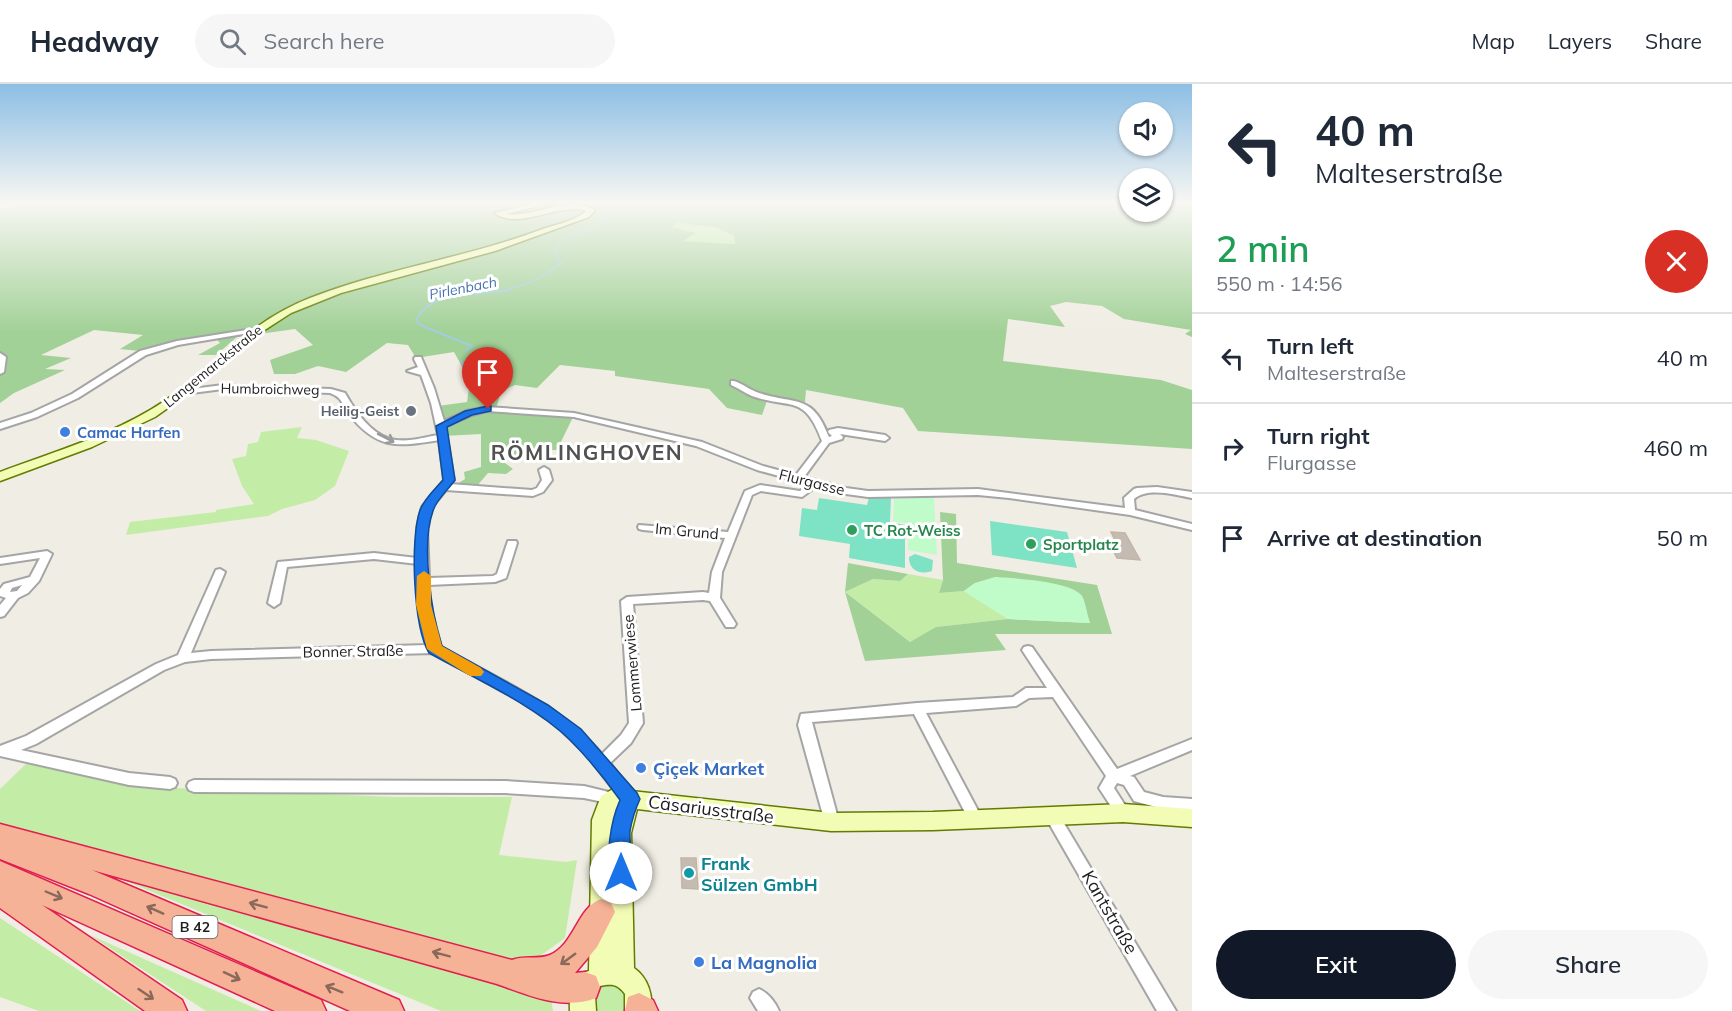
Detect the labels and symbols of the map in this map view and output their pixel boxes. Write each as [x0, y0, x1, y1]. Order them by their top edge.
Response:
water label: Pirlenbach [428, 273, 498, 303]
street label: Langemarckstraße [160, 321, 266, 411]
pin [462, 347, 513, 409]
street label: Humbroichweg [220, 379, 320, 399]
place label: Heilig-Geist [321, 402, 400, 420]
marker: Heilig-Geist [404, 404, 418, 418]
place label: Camac Harfen [77, 423, 181, 442]
marker: Camac Harfen [58, 425, 72, 439]
one-way arrow [377, 433, 395, 445]
district label: RÖMLINGHOVEN [491, 439, 683, 465]
street label: Flurgasse [777, 465, 847, 499]
street label: Im Grund [654, 519, 720, 543]
place label: TC Rot-Weiss [864, 521, 961, 540]
marker: TC Rot-Weiss [845, 523, 859, 537]
place label: Sportplatz [1043, 535, 1119, 554]
marker: Sportplatz [1024, 537, 1038, 551]
street label: Lommerwiese [618, 614, 646, 712]
street label: Bonner Straße [303, 641, 403, 661]
place label: Çiçek Market [653, 757, 764, 780]
marker: Çiçek Market [634, 761, 648, 775]
street label: Cäsariusstraße [647, 790, 775, 828]
position arrow [589, 841, 653, 905]
place label: Frank Sülzen GmbH [701, 852, 818, 896]
marker: Frank Sülzen GmbH [682, 866, 696, 880]
street label: Kantstraße [1077, 866, 1143, 958]
one-way arrow [44, 890, 63, 901]
one-way arrow [249, 898, 268, 910]
one-way arrow [147, 904, 165, 915]
road number: B 42 [172, 916, 218, 938]
one-way arrow [431, 947, 450, 959]
place label: La Magnolia [711, 951, 817, 974]
one-way arrow [560, 953, 576, 966]
marker: La Magnolia [692, 955, 706, 969]
one-way arrow [222, 971, 240, 982]
one-way arrow [325, 983, 343, 994]
one-way arrow [137, 988, 153, 1000]

